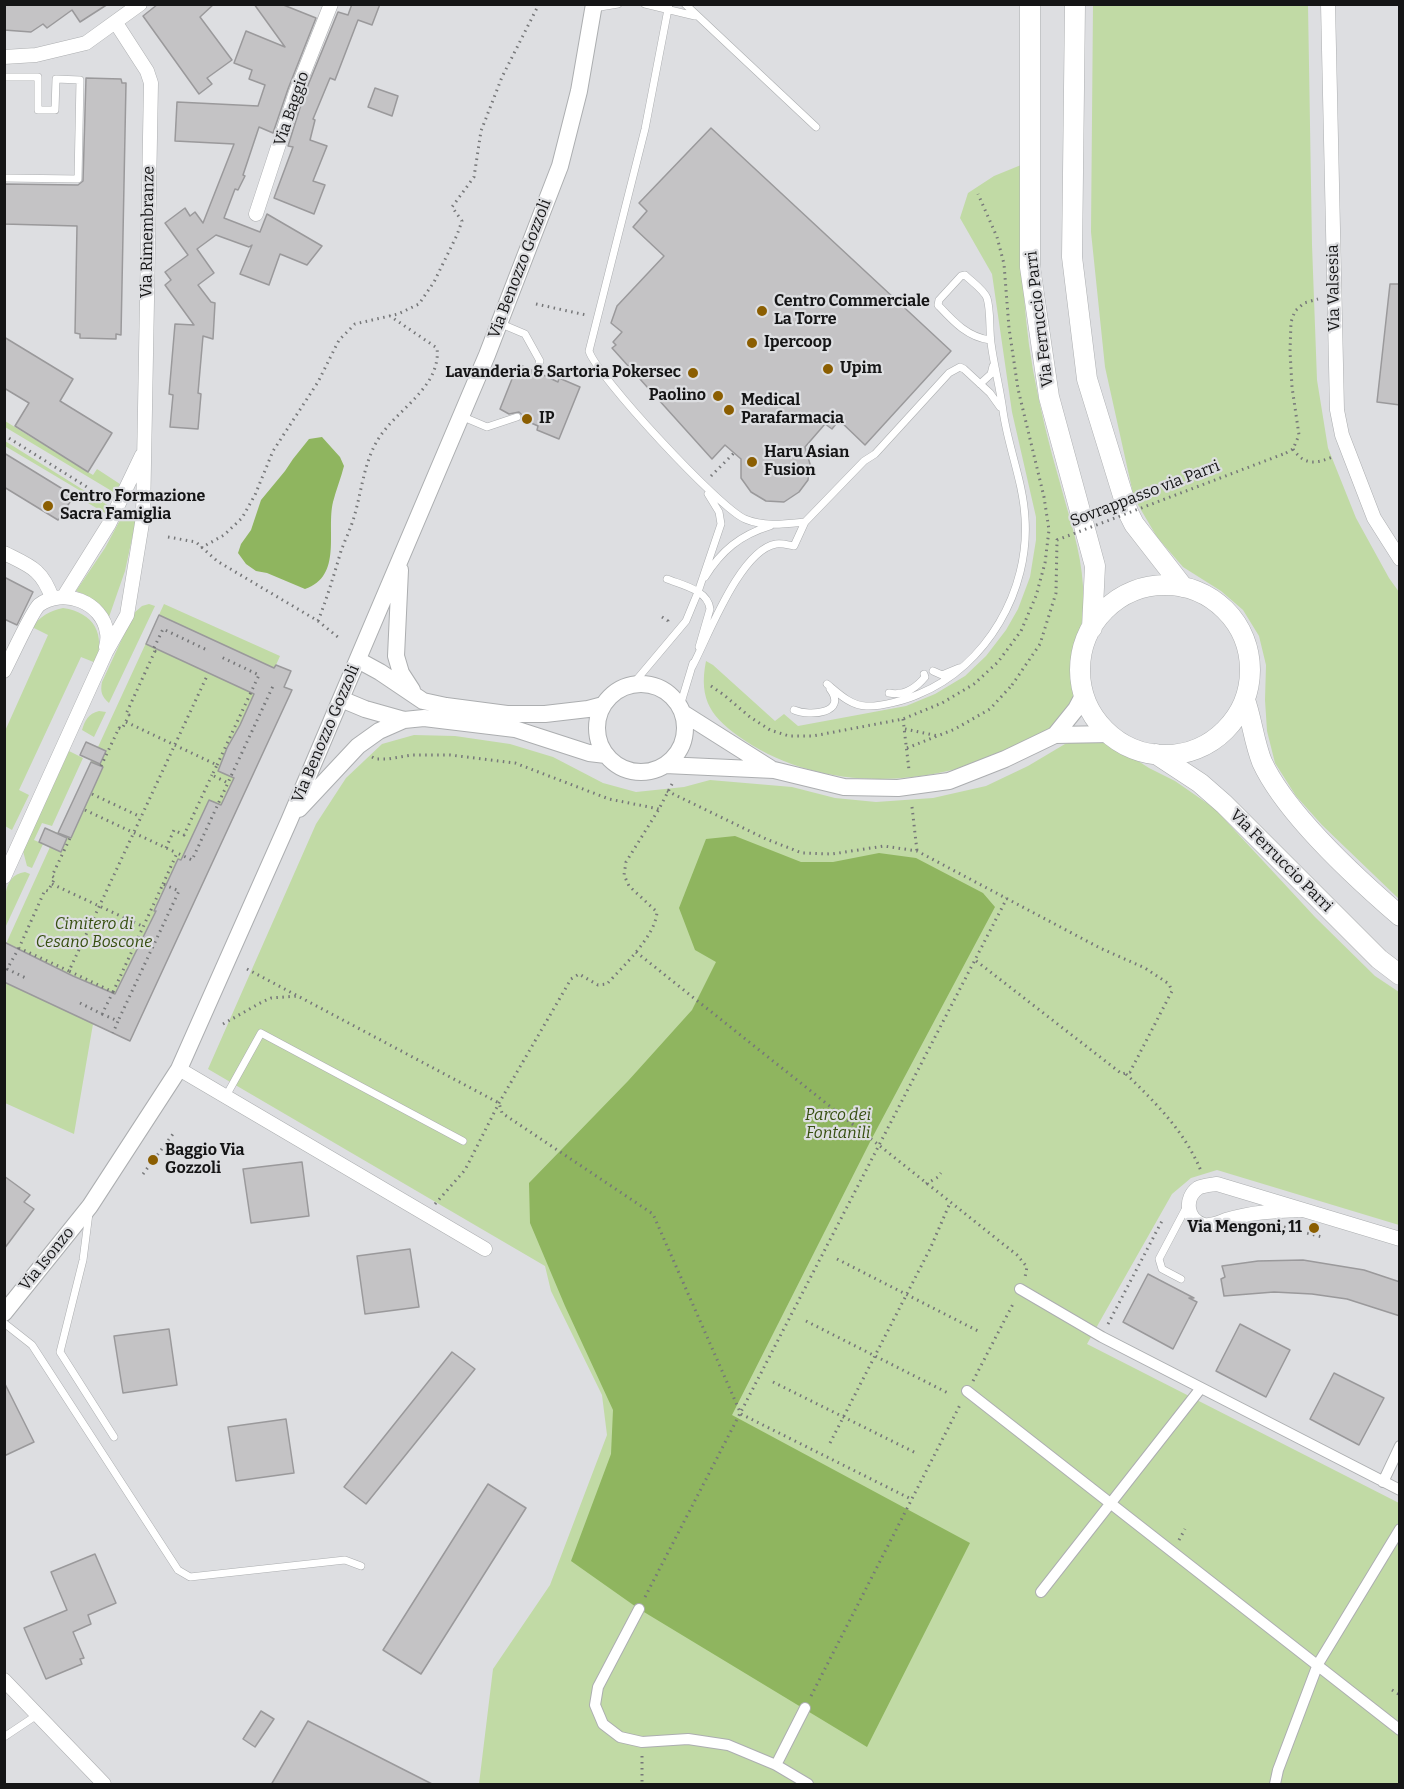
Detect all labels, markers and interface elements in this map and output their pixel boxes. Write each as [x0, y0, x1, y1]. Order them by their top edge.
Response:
street label: Via Baggio [270, 69, 314, 149]
street label: Via Rimembranze [137, 166, 159, 298]
street label: Via Benozzo Gozzoli [485, 197, 555, 341]
street label: Via Valsesia [1324, 244, 1344, 332]
street label: Via Ferruccio Parri [1022, 250, 1058, 388]
place label: Centro Commerciale La Torre [774, 292, 930, 330]
marker: Centro Commerciale La Torre [755, 304, 769, 318]
place label: Ipercoop [764, 333, 832, 353]
marker: Ipercoop [745, 336, 759, 350]
place label: Upim [840, 359, 882, 379]
marker: Upim [821, 362, 835, 376]
place label: Lavanderia & Sartoria Pokersec [445, 363, 681, 383]
marker: Lavanderia & Sartoria Pokersec [686, 366, 700, 380]
place label: Paolino [649, 386, 706, 406]
marker: Paolino [711, 389, 725, 403]
place label: Medical Parafarmacia [741, 391, 844, 429]
marker: Medical Parafarmacia [722, 403, 736, 417]
place label: IP [539, 409, 555, 429]
marker: IP [520, 412, 534, 426]
place label: Haru Asian Fusion [764, 443, 849, 481]
marker: Haru Asian Fusion [745, 455, 759, 469]
street label: Sovrappasso via Parri [1068, 457, 1222, 531]
place label: Centro Formazione Sacra Famiglia [60, 487, 205, 525]
marker: Centro Formazione Sacra Famiglia [41, 499, 55, 513]
street label: Via Benozzo Gozzoli [288, 662, 364, 806]
street label: Via Ferruccio Parri [1226, 806, 1336, 916]
park label: Cimitero di Cesano Boscone [36, 915, 152, 953]
park label: Parco dei Fontanili [805, 1106, 871, 1144]
place label: Baggio Via Gozzoli [165, 1141, 245, 1179]
marker: Baggio Via Gozzoli [146, 1153, 160, 1167]
place label: Via Mengoni, 11 [1187, 1218, 1302, 1238]
marker: Via Mengoni, 11 [1307, 1221, 1321, 1235]
street label: Via Isonzo [16, 1223, 78, 1295]

